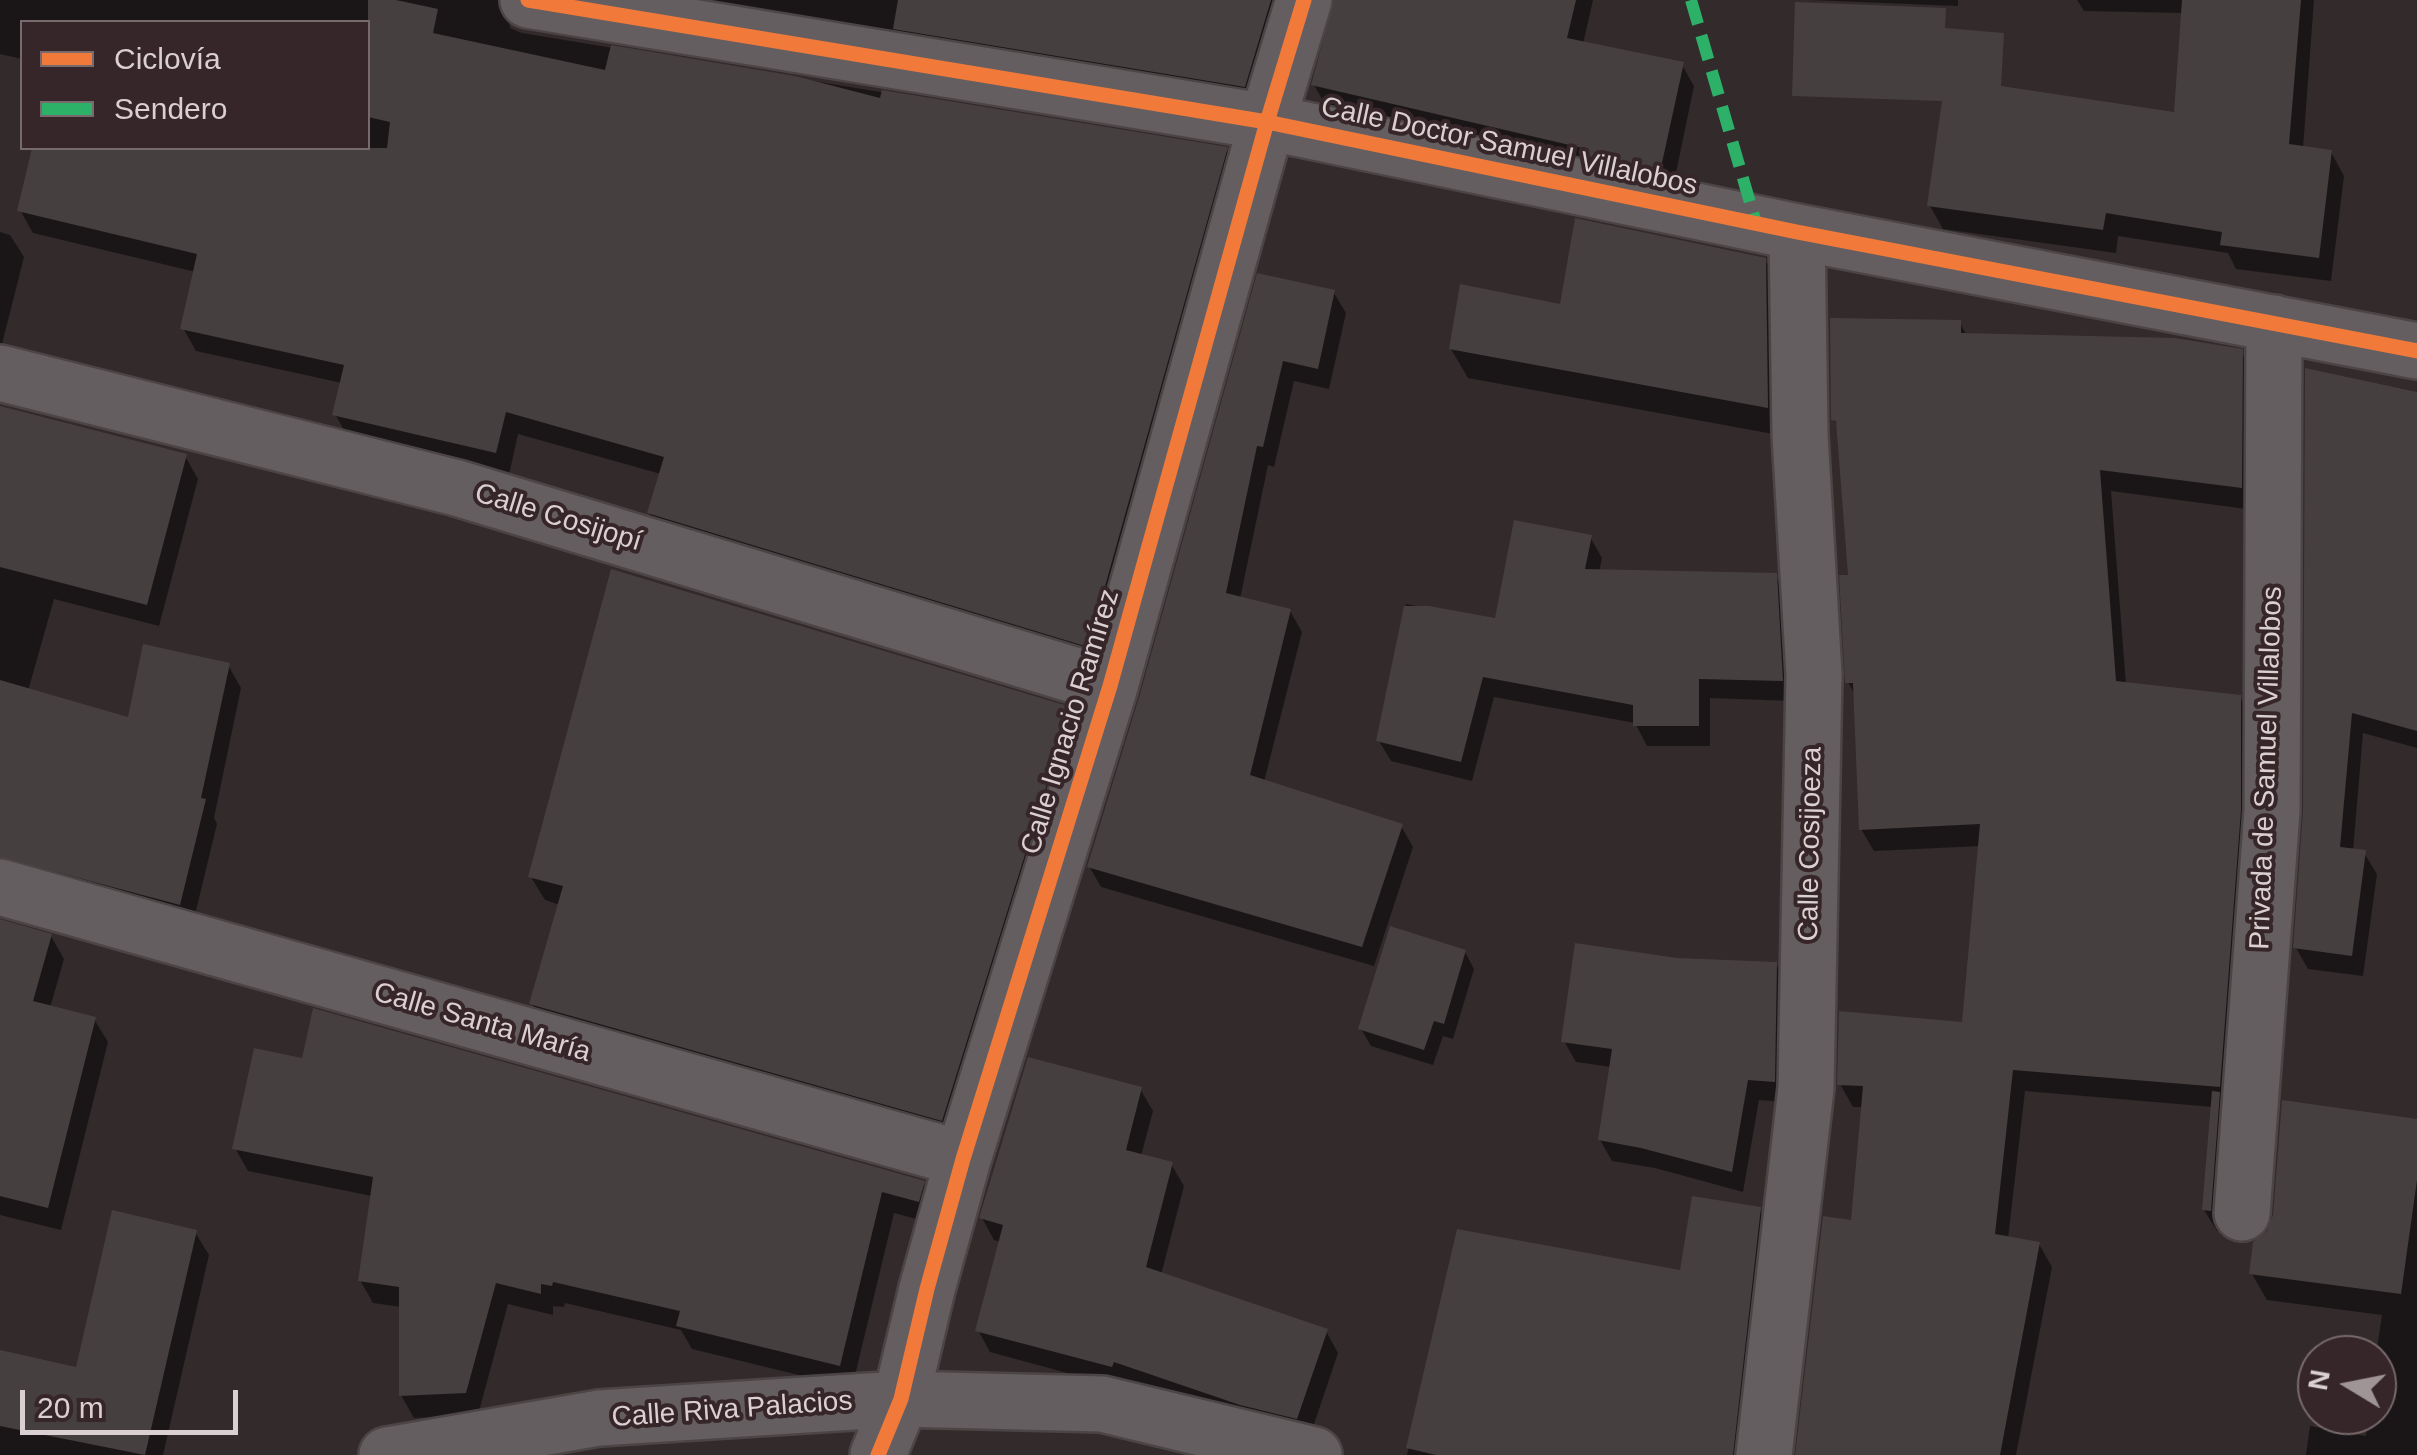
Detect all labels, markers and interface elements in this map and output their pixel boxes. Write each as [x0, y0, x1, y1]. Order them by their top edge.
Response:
legend [20, 20, 370, 150]
text: Ciclovía [114, 42, 221, 75]
street label: Calle Doctor Samuel Villalobos [1318, 91, 1700, 203]
text: Sendero [114, 92, 227, 125]
street label: Calle Cosijopí [470, 477, 646, 559]
street label: Calle Ignacio Ramírez [1015, 585, 1127, 859]
street label: Privada de Samuel Villalobos [2244, 586, 2290, 950]
street label: Calle Cosijoeza [1793, 746, 1829, 942]
street label: Calle Santa María [370, 976, 594, 1070]
north arrow [2297, 1335, 2397, 1435]
text: N [2302, 1367, 2336, 1393]
scale bar [25, 1370, 242, 1432]
street label: Calle Riva Palacios [611, 1385, 853, 1435]
text: 20 m [37, 1391, 104, 1424]

